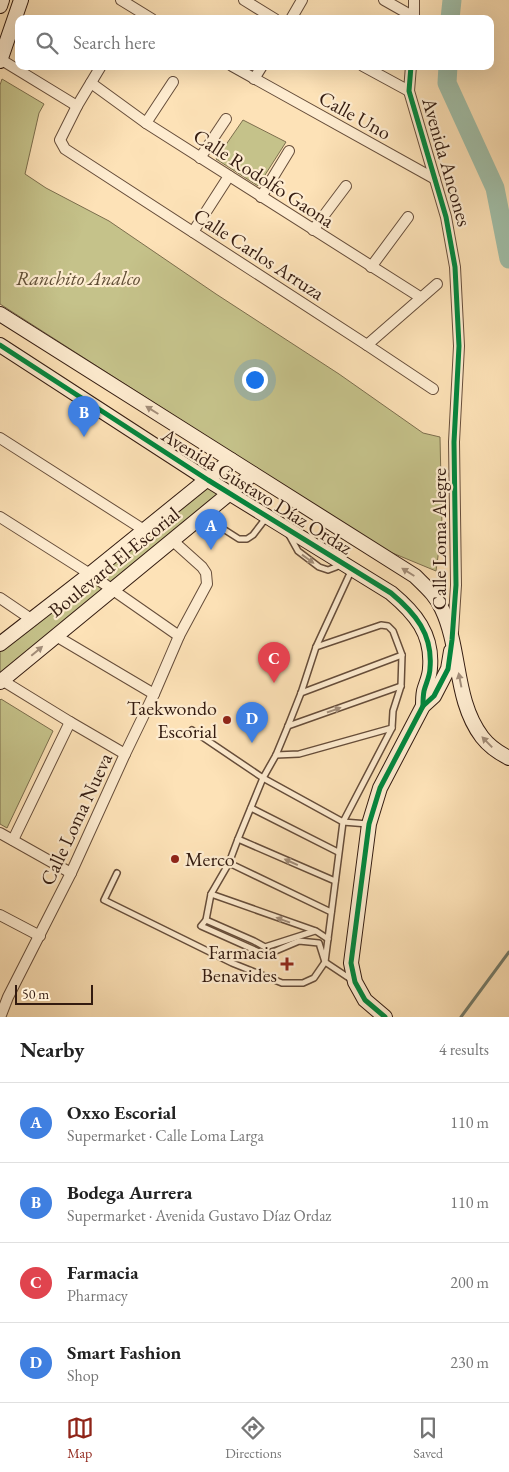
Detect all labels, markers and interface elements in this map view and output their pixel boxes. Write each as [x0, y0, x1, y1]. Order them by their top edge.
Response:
search box [15, 15, 494, 70]
icon: search [33, 29, 61, 57]
text: Search here [73, 30, 155, 55]
street label: Calle Uno [314, 85, 396, 146]
street label: Avenida Ancones [416, 94, 478, 229]
street label: Calle Rodolfo Gaona [189, 123, 339, 233]
street label: Calle Carlos Arruza [189, 202, 329, 306]
park label: Ranchito Analco [16, 265, 141, 291]
your location [242, 367, 268, 393]
pin: B [68, 396, 100, 437]
one-way arrow [146, 406, 159, 415]
street label: Avenida Gustavo Díaz Ordaz [157, 423, 357, 559]
street label: Calle Loma Alegre [426, 468, 452, 610]
street label: Boulevard El Escorial [43, 501, 185, 623]
pin: A [195, 509, 227, 550]
one-way arrow [301, 554, 315, 564]
one-way arrow [401, 568, 414, 577]
pin: C [258, 642, 290, 683]
one-way arrow [31, 645, 43, 657]
one-way arrow [455, 672, 463, 688]
place label: Taekwondo Escorial [127, 695, 217, 744]
pin: D [236, 702, 268, 743]
one-way arrow [327, 706, 342, 714]
marker: Taekwondo Escorial [221, 714, 233, 726]
one-way arrow [481, 736, 493, 748]
street label: Calle Loma Nueva [34, 749, 118, 889]
place label: Merco [185, 846, 235, 872]
marker: Merco [169, 853, 181, 865]
one-way arrow [284, 857, 298, 865]
one-way arrow [275, 916, 290, 924]
place label: Farmacia Benavides [201, 939, 277, 988]
marker: Farmacia Benavides [281, 958, 293, 970]
scale bar [15, 982, 92, 1005]
text: 50 m [22, 985, 49, 1003]
text: Nearby [20, 1036, 84, 1063]
text: 4 results [439, 1039, 489, 1060]
text: Oxxo Escorial [67, 1100, 177, 1125]
text: A [30, 1112, 42, 1133]
text: 110 m [450, 1112, 489, 1133]
text: Supermarket · Calle Loma Larga [67, 1125, 264, 1146]
text: Bodega Aurrera [67, 1180, 192, 1205]
text: B [31, 1192, 41, 1213]
text: 110 m [450, 1192, 489, 1213]
text: Supermarket · Avenida Gustavo Díaz Ordaz [67, 1205, 331, 1226]
text: Farmacia [67, 1260, 139, 1285]
text: C [30, 1272, 42, 1293]
text: 200 m [450, 1272, 489, 1293]
text: Pharmacy [67, 1285, 128, 1306]
text: Smart Fashion [67, 1340, 181, 1365]
text: D [30, 1352, 42, 1373]
text: 230 m [450, 1352, 489, 1373]
text: Shop [67, 1365, 99, 1386]
tab: Map [66, 1414, 94, 1462]
tab: Directions [225, 1414, 282, 1462]
tab: Saved [413, 1414, 443, 1462]

